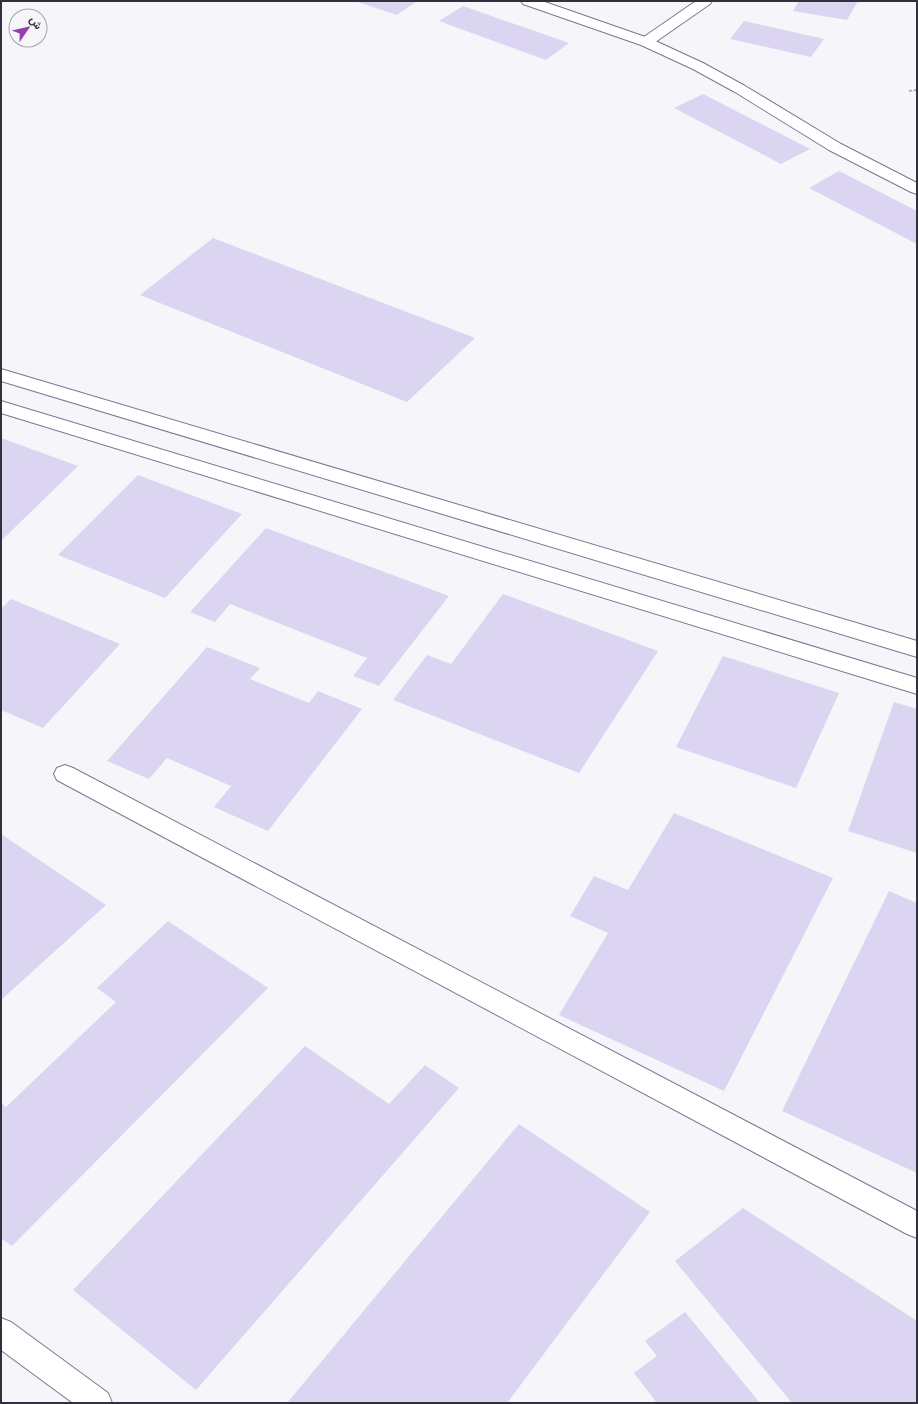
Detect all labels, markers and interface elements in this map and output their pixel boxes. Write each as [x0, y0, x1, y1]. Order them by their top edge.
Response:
north arrow [8, 8, 48, 48]
text: ش [27, 14, 45, 32]

